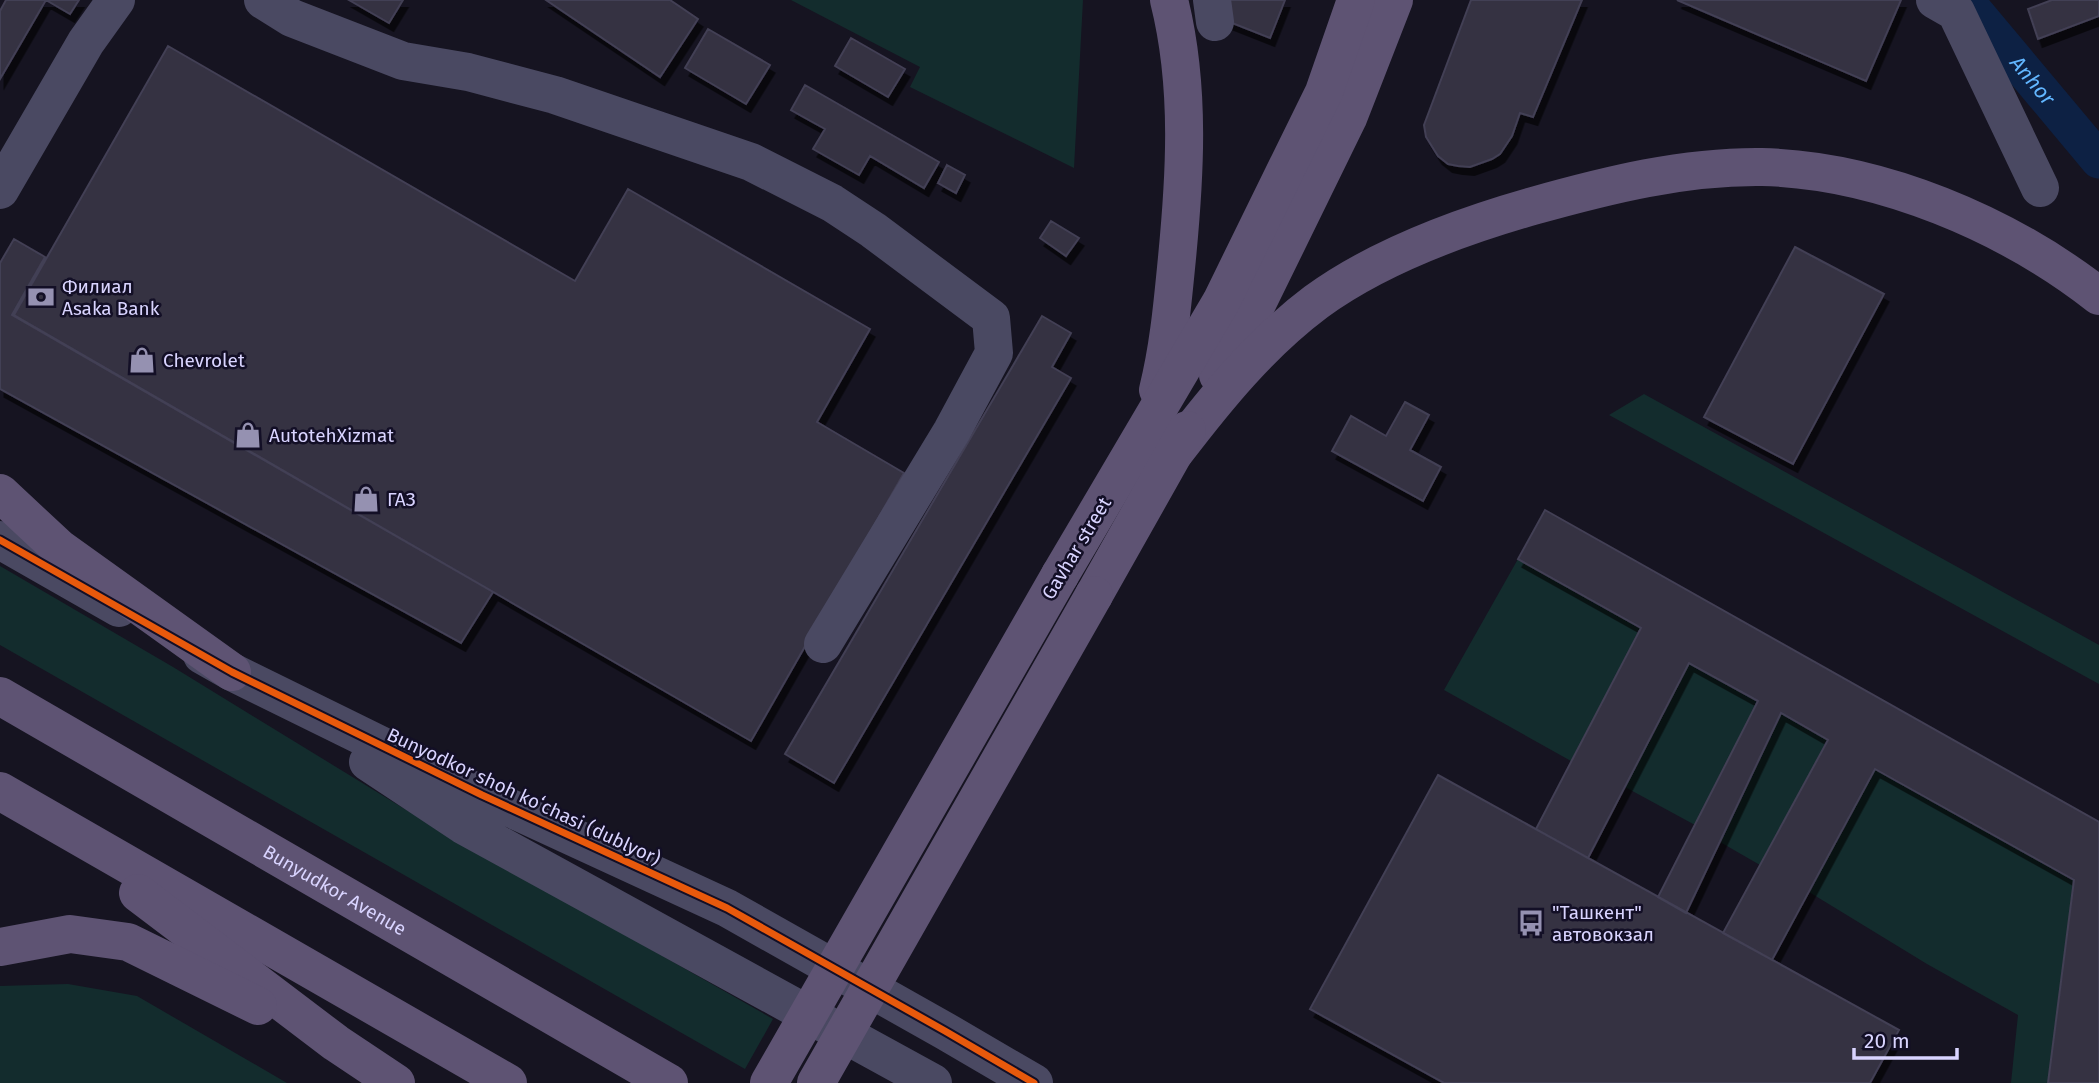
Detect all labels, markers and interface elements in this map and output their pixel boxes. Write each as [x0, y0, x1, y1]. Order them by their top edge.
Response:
water label: Anhor [2004, 50, 2061, 111]
place label: Филиал Asaka Bank [62, 275, 160, 320]
bank icon: Филиал Asaka Bank [26, 282, 56, 312]
shop icon: Chevrolet [127, 345, 157, 375]
place label: Chevrolet [163, 349, 245, 372]
shop icon: AutotehXizmat [233, 420, 263, 450]
place label: AutotehXizmat [269, 424, 394, 447]
shop icon: ГАЗ [351, 484, 381, 514]
place label: ГАЗ [387, 488, 416, 511]
street label: Gavhar street [1037, 493, 1116, 604]
street label: Bunyodkor shoh koʻchasi (dublyor) [383, 723, 664, 870]
street label: Bunyudkor Avenue [259, 840, 410, 941]
place label: "Ташкент" автовокзал [1552, 901, 1654, 946]
bus stop icon: "Ташкент" автовокзал [1516, 908, 1546, 938]
scale bar [1854, 1016, 1957, 1060]
text: 20 m [1864, 1028, 1910, 1054]

